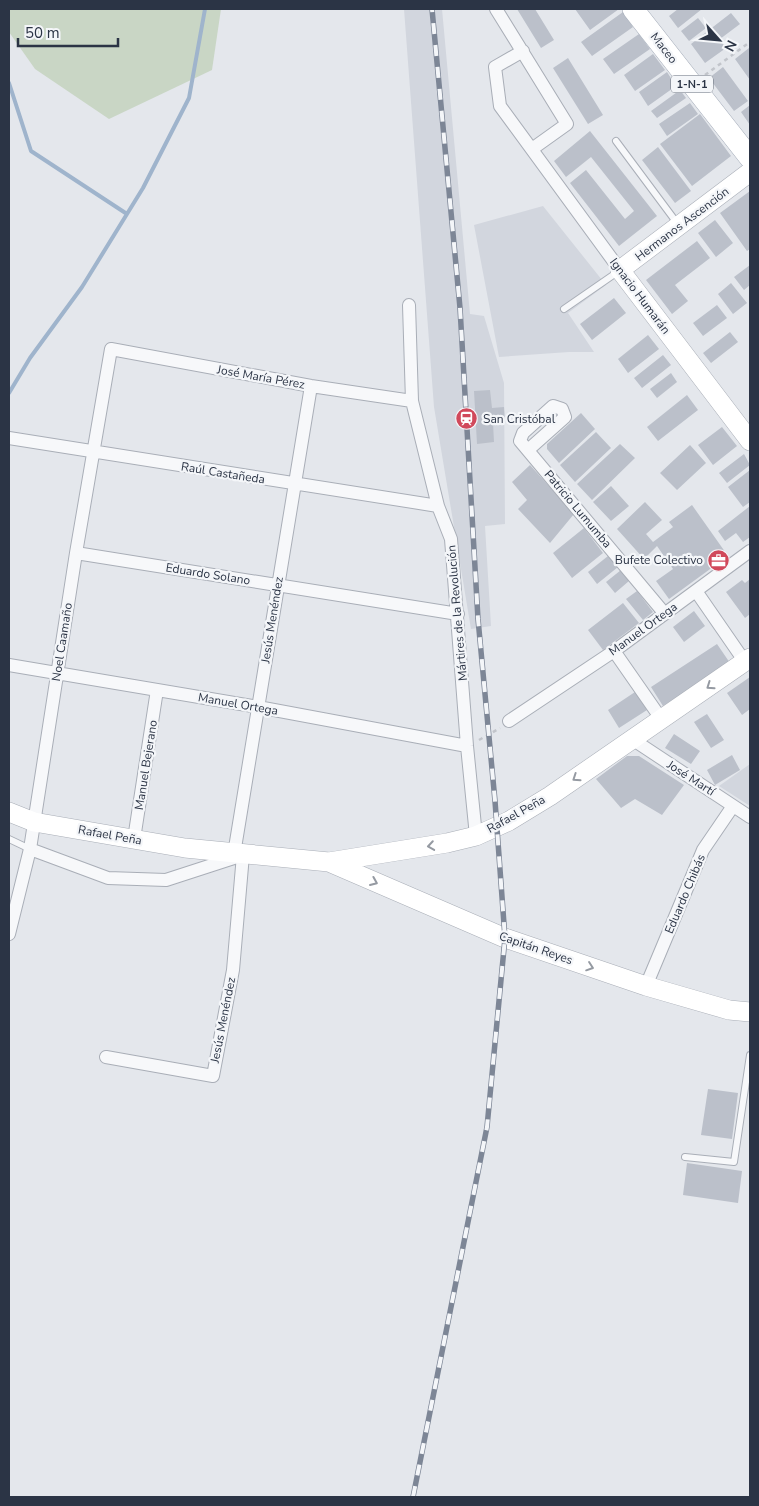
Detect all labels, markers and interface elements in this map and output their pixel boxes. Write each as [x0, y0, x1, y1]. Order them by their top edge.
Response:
scale bar [18, 15, 118, 47]
north arrow [694, 15, 744, 65]
text: 50 m [25, 23, 60, 43]
street label: Maceo [647, 29, 681, 67]
text: N [719, 37, 741, 55]
road number: 1-N-1 [671, 76, 713, 92]
street label: Hermanos Ascención [632, 183, 732, 265]
street label: Ignacio Humarán [606, 255, 674, 337]
street label: José María Pérez [215, 361, 307, 393]
station icon: San Cristóbal [455, 407, 479, 431]
place label: San Cristóbal [483, 411, 556, 427]
street label: Raúl Castañeda [180, 458, 266, 488]
street label: Patricio Lumumba [541, 467, 615, 551]
street label: Mártires de la Revolución [443, 544, 471, 682]
office icon: Bufete Colectivo [707, 548, 731, 572]
place label: Bufete Colectivo [615, 552, 703, 568]
street label: Eduardo Solano [165, 559, 252, 589]
street label: Jesús Menéndez [257, 575, 287, 665]
street label: Manuel Ortega [606, 599, 680, 659]
street label: Noel Caamaño [48, 601, 76, 682]
one-way arrow [706, 680, 716, 689]
street label: Manuel Ortega [197, 689, 279, 719]
street label: Manuel Bejerano [131, 718, 161, 811]
street label: José Martí [663, 756, 719, 800]
one-way arrow [572, 772, 582, 781]
street label: Rafael Peña [484, 791, 548, 837]
street label: Rafael Peña [77, 822, 143, 848]
one-way arrow [427, 840, 435, 850]
street label: Eduardo Chibás [661, 852, 709, 936]
one-way arrow [369, 875, 378, 886]
street label: Capitán Reyes [497, 928, 575, 968]
one-way arrow [586, 961, 594, 971]
street label: Jesús Menéndez [207, 975, 239, 1065]

